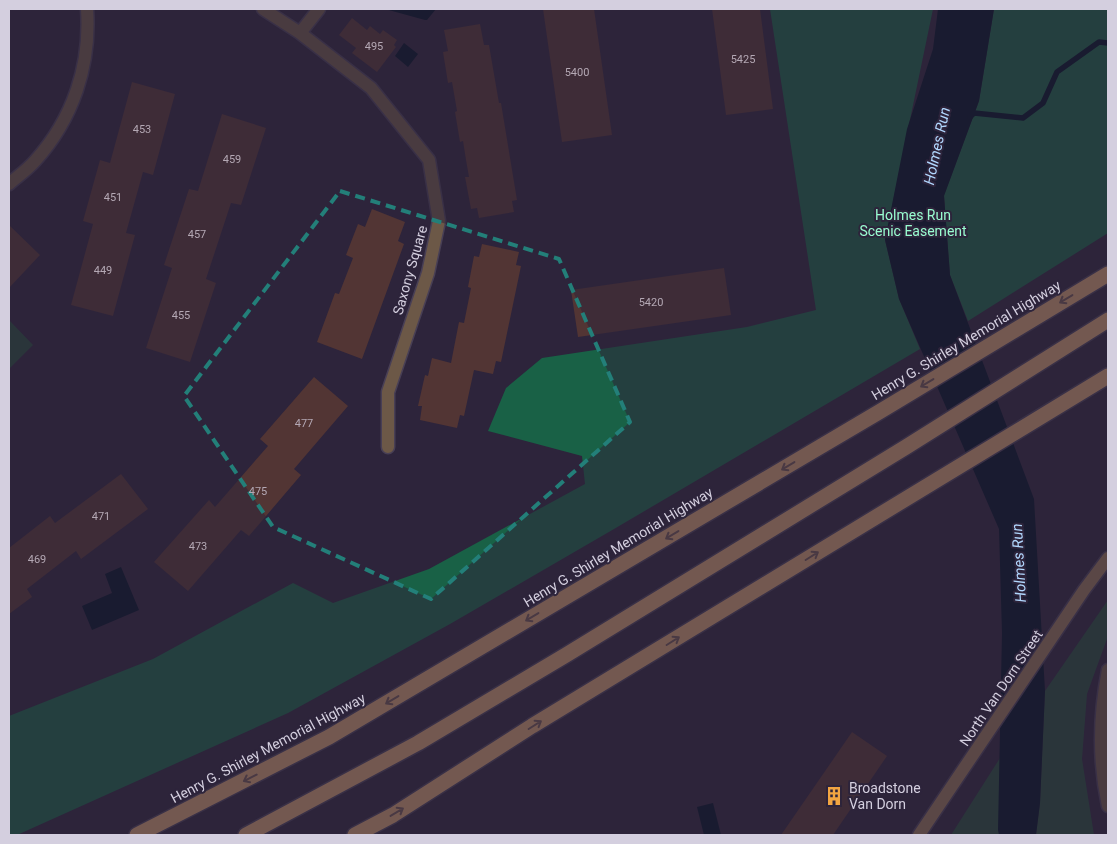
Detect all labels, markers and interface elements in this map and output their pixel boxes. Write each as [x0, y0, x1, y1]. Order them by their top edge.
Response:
house number: 495 [365, 40, 383, 53]
house number: 5425 [731, 53, 755, 66]
house number: 5400 [565, 66, 589, 79]
water label: Holmes Run [920, 106, 954, 186]
house number: 453 [133, 123, 151, 136]
house number: 459 [223, 153, 241, 166]
house number: 451 [104, 191, 122, 204]
park label: Holmes Run Scenic Easement [859, 207, 967, 239]
street label: Saxony Square [390, 223, 430, 317]
house number: 457 [188, 228, 206, 241]
house number: 449 [94, 264, 112, 277]
street label: Henry G. Shirley Memorial Highway [868, 277, 1064, 403]
one-way arrow [1060, 294, 1074, 304]
house number: 5420 [639, 296, 663, 309]
house number: 455 [172, 309, 190, 322]
one-way arrow [921, 378, 935, 388]
house number: 477 [295, 417, 313, 430]
one-way arrow [781, 462, 795, 472]
street label: Henry G. Shirley Memorial Highway [520, 484, 716, 610]
house number: 475 [249, 485, 267, 498]
house number: 471 [92, 510, 110, 523]
water label: Holmes Run [1008, 523, 1030, 603]
one-way arrow [665, 530, 679, 540]
house number: 473 [189, 540, 207, 553]
one-way arrow [804, 550, 818, 560]
house number: 469 [28, 553, 46, 566]
one-way arrow [525, 613, 539, 623]
street label: North Van Dorn Street [956, 627, 1046, 749]
one-way arrow [666, 635, 680, 645]
street label: Henry G. Shirley Memorial Highway [168, 690, 368, 806]
one-way arrow [386, 696, 400, 706]
one-way arrow [527, 719, 541, 729]
one-way arrow [242, 773, 257, 783]
place label: Broadstone Van Dorn [849, 780, 921, 812]
building icon: Broadstone Van Dorn [823, 785, 845, 807]
one-way arrow [390, 807, 404, 817]

